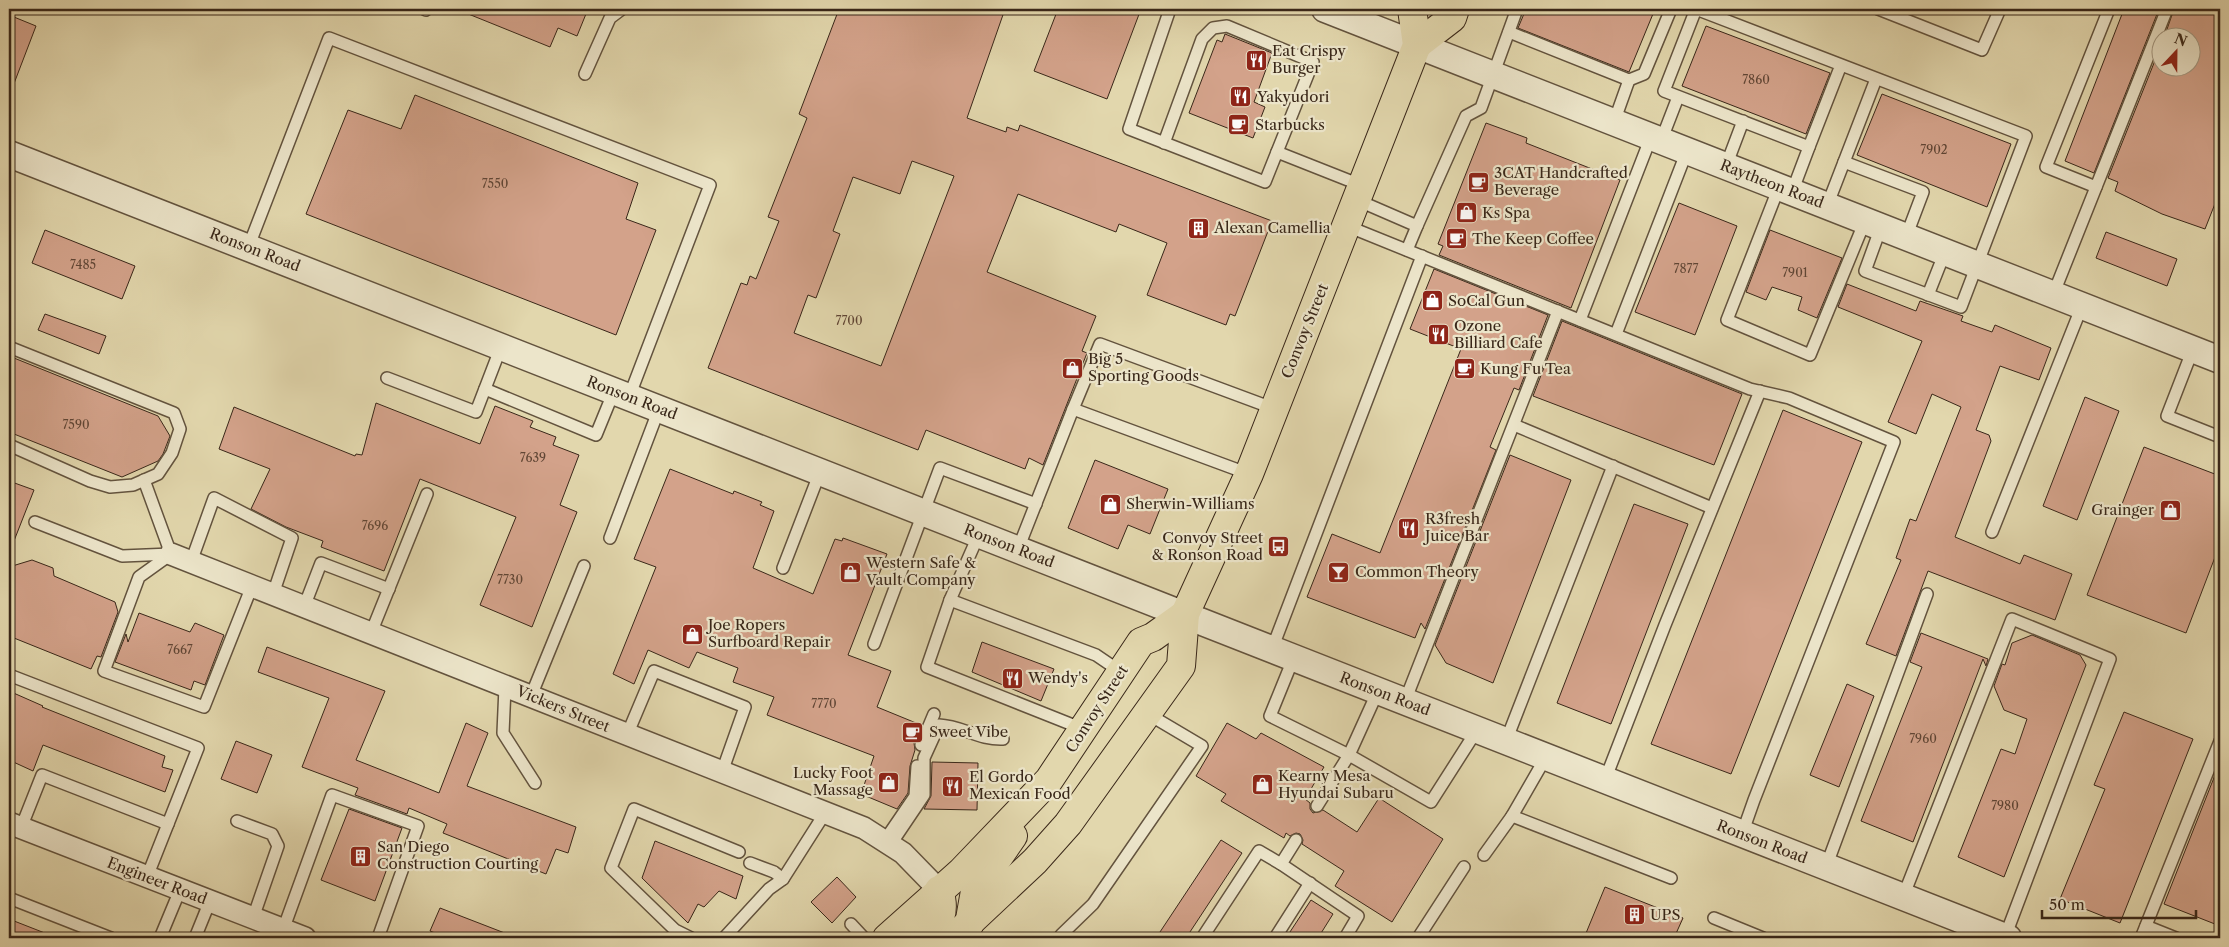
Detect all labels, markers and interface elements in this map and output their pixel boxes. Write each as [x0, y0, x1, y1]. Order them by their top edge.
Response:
north arrow [2152, 28, 2202, 78]
text: N [2172, 29, 2190, 51]
place label: Eat Crispy Burger [1272, 41, 1346, 77]
restaurant icon: Eat Crispy Burger [1244, 48, 1268, 72]
house number: 7860 [1742, 72, 1770, 87]
restaurant icon: Yakyudori [1229, 85, 1253, 109]
place label: Yakyudori [1256, 87, 1330, 106]
cafe icon: Starbucks [1227, 113, 1251, 137]
place label: Starbucks [1255, 115, 1325, 134]
house number: 7902 [1920, 142, 1948, 157]
street label: Raytheon Road [1718, 155, 1827, 212]
place label: 3CAT Handcrafted Beverage [1494, 163, 1628, 199]
cafe icon: 3CAT Handcrafted Beverage [1466, 170, 1490, 194]
house number: 7550 [482, 176, 508, 191]
shop icon: Ks Spa [1454, 201, 1478, 225]
place label: Ks Spa [1482, 203, 1530, 222]
building icon: Alexan Camellia [1186, 216, 1210, 240]
place label: Alexan Camellia [1213, 218, 1331, 237]
street label: Ronson Road [207, 224, 303, 276]
cafe icon: The Keep Coffee [1444, 227, 1468, 251]
place label: The Keep Coffee [1472, 229, 1594, 248]
house number: 7485 [70, 257, 96, 272]
house number: 7877 [1674, 261, 1699, 276]
house number: 7901 [1782, 265, 1808, 280]
street label: Convoy Street [1277, 280, 1332, 381]
shop icon: SoCal Gun [1420, 289, 1444, 313]
place label: SoCal Gun [1448, 291, 1525, 310]
house number: 7700 [835, 313, 863, 328]
place label: Ozone Billiard Cafe [1454, 316, 1543, 352]
restaurant icon: Ozone Billiard Cafe [1426, 323, 1450, 347]
place label: Big 5 Sporting Goods [1088, 349, 1199, 385]
shop icon: Big 5 Sporting Goods [1060, 356, 1084, 380]
cafe icon: Kung Fu Tea [1452, 357, 1476, 381]
place label: Kung Fu Tea [1480, 359, 1571, 378]
street label: Ronson Road [584, 372, 680, 424]
house number: 7590 [62, 417, 90, 432]
house number: 7639 [520, 450, 546, 465]
shop icon: Sherwin-Williams [1098, 492, 1122, 516]
place label: Sherwin-Williams [1126, 494, 1254, 513]
shop icon: Grainger [2158, 498, 2182, 522]
place label: Grainger [2091, 500, 2155, 519]
place label: R3fresh Juice Bar [1423, 509, 1490, 545]
restaurant icon: R3fresh Juice Bar [1397, 516, 1421, 540]
house number: 7696 [362, 518, 388, 533]
street label: Ronson Road [961, 520, 1057, 572]
place label: Convoy Street & Ronson Road [1151, 528, 1264, 564]
bus stop icon: Convoy Street & Ronson Road [1267, 535, 1291, 559]
place label: Western Safe & Vault Company [865, 553, 976, 589]
shop icon: Western Safe & Vault Company [838, 560, 862, 584]
bar icon: Common Theory [1327, 560, 1351, 584]
place label: Common Theory [1355, 562, 1479, 581]
house number: 7730 [497, 572, 523, 587]
place label: Joe Ropers Surfboard Repair [706, 615, 831, 651]
shop icon: Joe Ropers Surfboard Repair [680, 622, 704, 646]
house number: 7667 [167, 642, 193, 657]
street label: Convoy Street [1061, 661, 1132, 756]
restaurant icon: Wendy's [1000, 666, 1024, 690]
place label: Wendy's [1027, 668, 1088, 687]
street label: Ronson Road [1337, 668, 1433, 720]
street label: Vickers Street [513, 681, 613, 736]
house number: 7770 [811, 696, 837, 711]
cafe icon: Sweet Vibe [901, 720, 925, 744]
place label: Sweet Vibe [929, 722, 1008, 741]
house number: 7960 [1909, 731, 1937, 746]
place label: Lucky Foot Massage [793, 763, 874, 799]
place label: Kearny Mesa Hyundai Subaru [1278, 766, 1394, 802]
place label: El Gordo Mexican Food [969, 767, 1071, 803]
shop icon: Lucky Foot Massage [877, 770, 901, 794]
shop icon: Kearny Mesa Hyundai Subaru [1250, 773, 1274, 797]
restaurant icon: El Gordo Mexican Food [941, 774, 965, 798]
house number: 7980 [1991, 798, 2019, 813]
street label: Ronson Road [1714, 816, 1810, 868]
place label: San Diego Construction Courting [377, 837, 538, 873]
building icon: San Diego Construction Courting [349, 844, 373, 868]
street label: Engineer Road [105, 853, 210, 908]
scale bar [2042, 887, 2195, 919]
text: 50 m [2049, 895, 2085, 914]
building icon: UPS [1622, 903, 1646, 927]
place label: UPS [1650, 905, 1680, 924]

